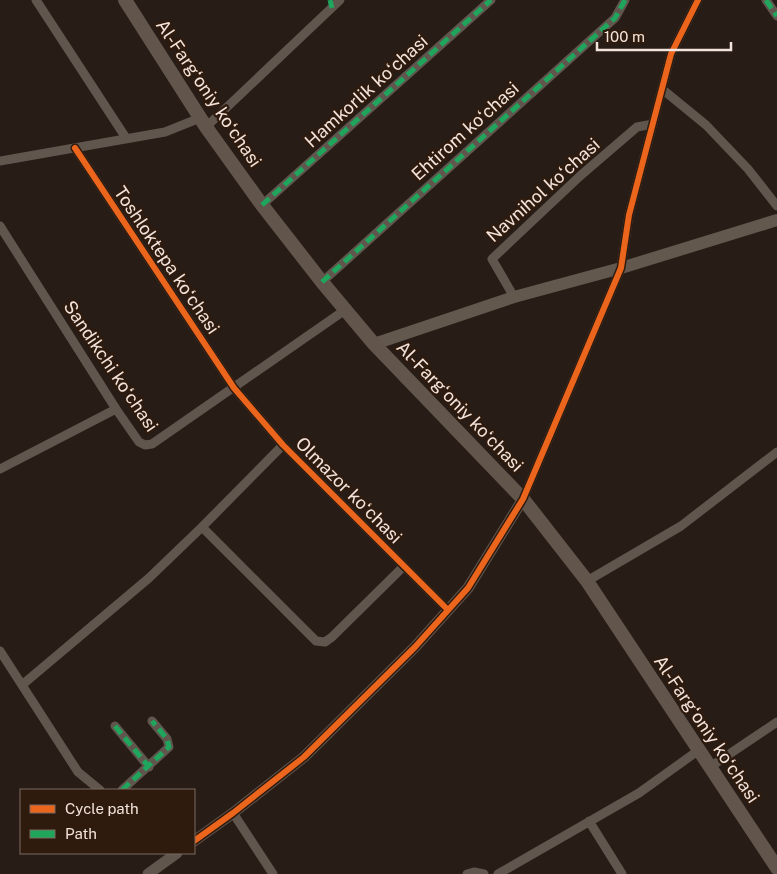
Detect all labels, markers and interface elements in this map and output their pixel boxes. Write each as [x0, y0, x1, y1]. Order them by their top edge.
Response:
street label: Al-Fargʻoniy koʻchasi [152, 15, 266, 171]
scale bar [597, 20, 731, 52]
text: 100 m [604, 28, 645, 45]
street label: Hamkorlik koʻchasi [300, 30, 432, 152]
street label: Ehtirom koʻchasi [407, 77, 523, 185]
street label: Navnihol koʻchasi [482, 134, 604, 246]
street label: Toshloktepa koʻchasi [110, 182, 224, 338]
street label: Sandikchi koʻchasi [59, 296, 163, 436]
street label: Al-Fargʻoniy koʻchasi [392, 336, 528, 476]
street label: Olmazor koʻchasi [292, 433, 406, 547]
street label: Al-Fargʻoniy koʻchasi [650, 651, 764, 807]
legend [20, 789, 195, 854]
text: Cycle path [65, 800, 139, 817]
text: Path [65, 825, 97, 842]

